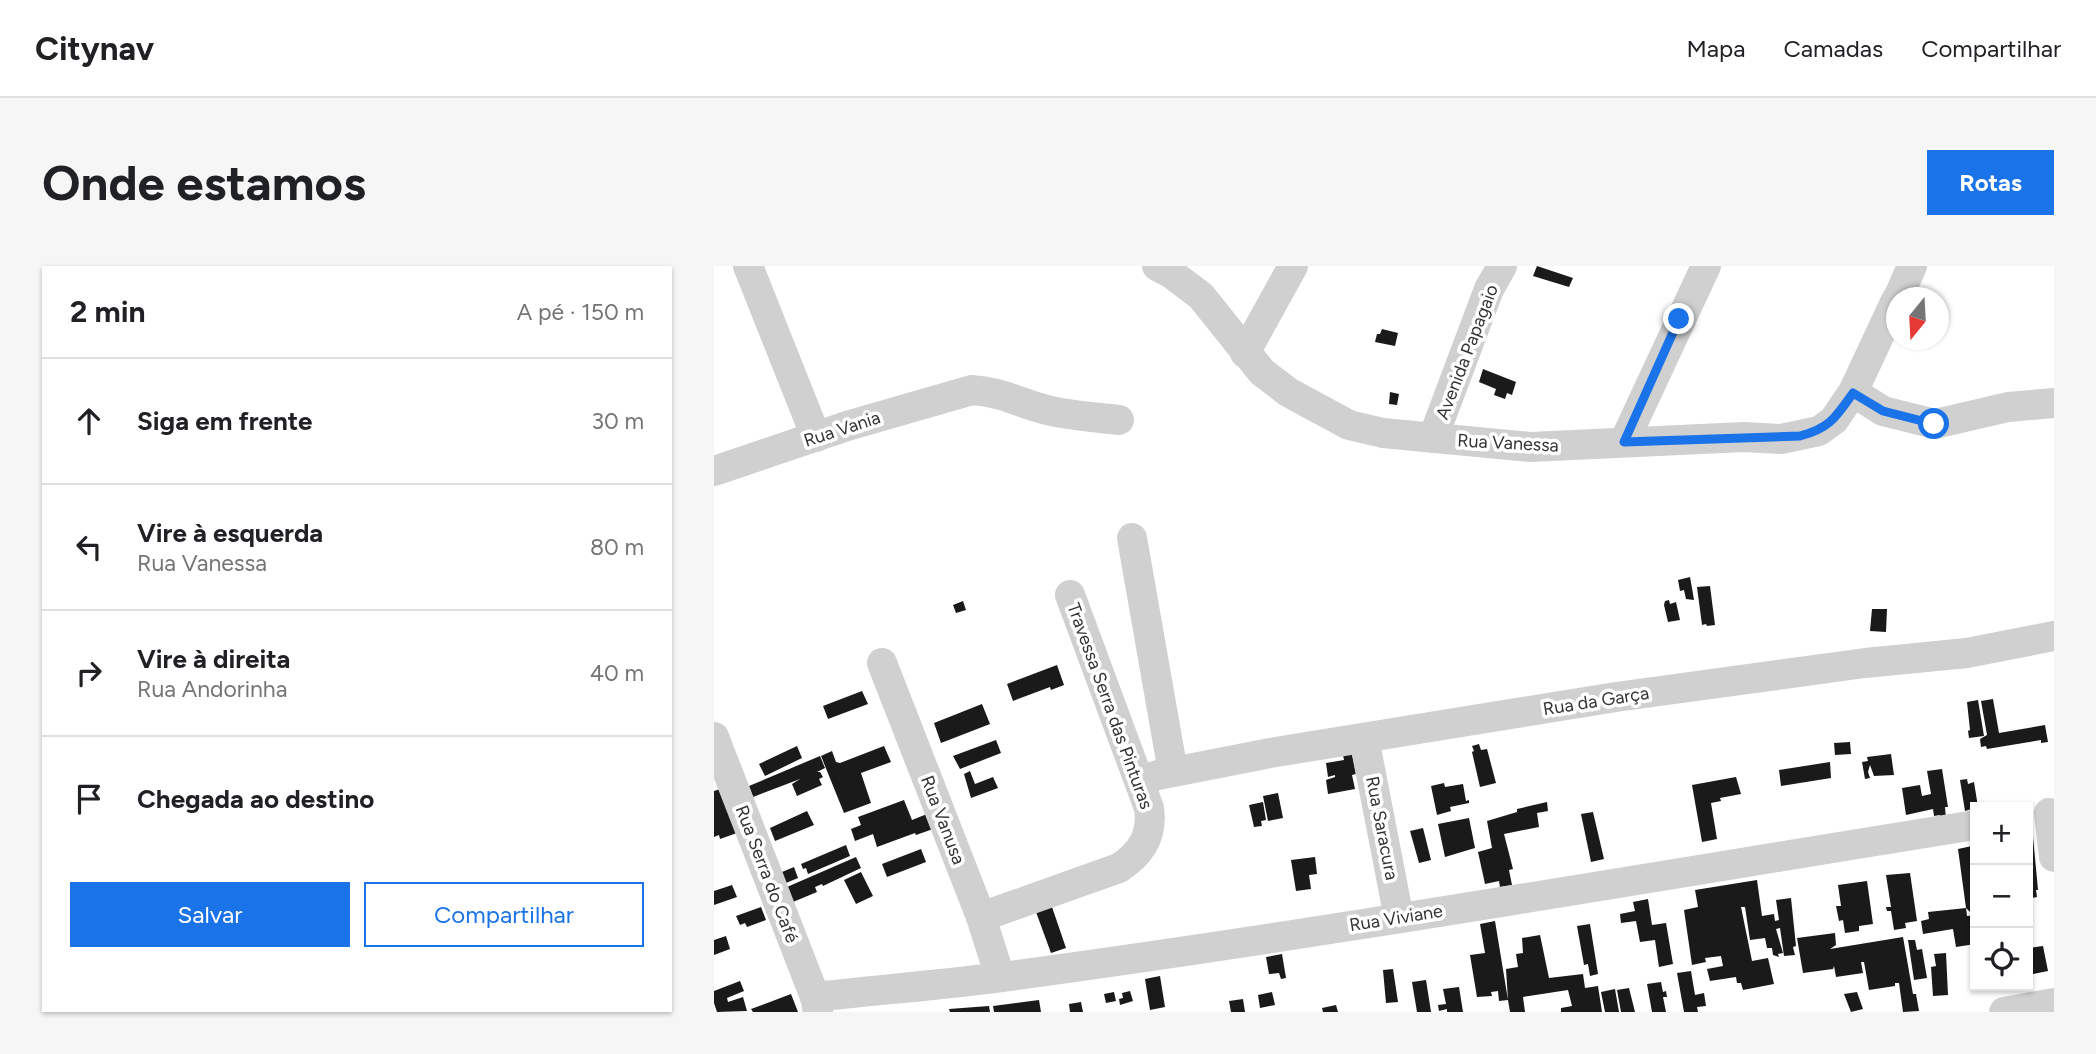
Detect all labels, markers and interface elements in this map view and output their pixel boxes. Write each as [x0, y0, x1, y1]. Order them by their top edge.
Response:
text: Citynav [35, 29, 154, 68]
text: Mapa [1686, 34, 1745, 63]
text: Camadas [1783, 34, 1883, 63]
text: Compartilhar [1921, 34, 2061, 63]
button: Rotas [1927, 150, 2054, 215]
text: Onde estamos [42, 153, 366, 212]
street label: Avenida Papagaio [1431, 281, 1503, 423]
north arrow [1886, 287, 1949, 350]
text: 2 min [70, 293, 146, 330]
text: A pé · 150 m [517, 298, 644, 326]
route end [1663, 303, 1694, 334]
icon: ahead [70, 402, 108, 440]
text: Siga em frente [137, 405, 312, 437]
street label: Rua Vania [801, 406, 883, 452]
text: 30 m [591, 407, 644, 435]
route start [1918, 408, 1949, 439]
street label: Rua Vanessa [1457, 429, 1559, 457]
text: Vire à esquerda [137, 517, 323, 549]
icon: left [70, 528, 108, 566]
text: 80 m [590, 533, 644, 561]
text: Rua Vanessa [137, 549, 267, 577]
street label: Travessa Serra das Pinturas [1062, 600, 1158, 812]
text: Vire à direita [137, 643, 290, 675]
icon: right [70, 654, 108, 692]
text: 40 m [590, 659, 644, 687]
text: Rua Andorinha [137, 675, 287, 703]
street label: Rua da Garça [1541, 682, 1651, 720]
street label: Rua Vanusa [916, 772, 970, 868]
street label: Rua Saracura [1361, 774, 1403, 882]
icon: arrive [70, 780, 108, 818]
text: Chegada ao destino [137, 783, 374, 815]
street label: Rua Serra do Café [731, 802, 803, 946]
map controls [1970, 802, 2033, 991]
button: + [1970, 802, 2033, 865]
button: − [1970, 865, 2033, 928]
button: Salvar [70, 882, 350, 947]
button: Compartilhar [364, 882, 644, 947]
street label: Rua Viviane [1348, 900, 1444, 936]
button: locate [1970, 928, 2033, 991]

